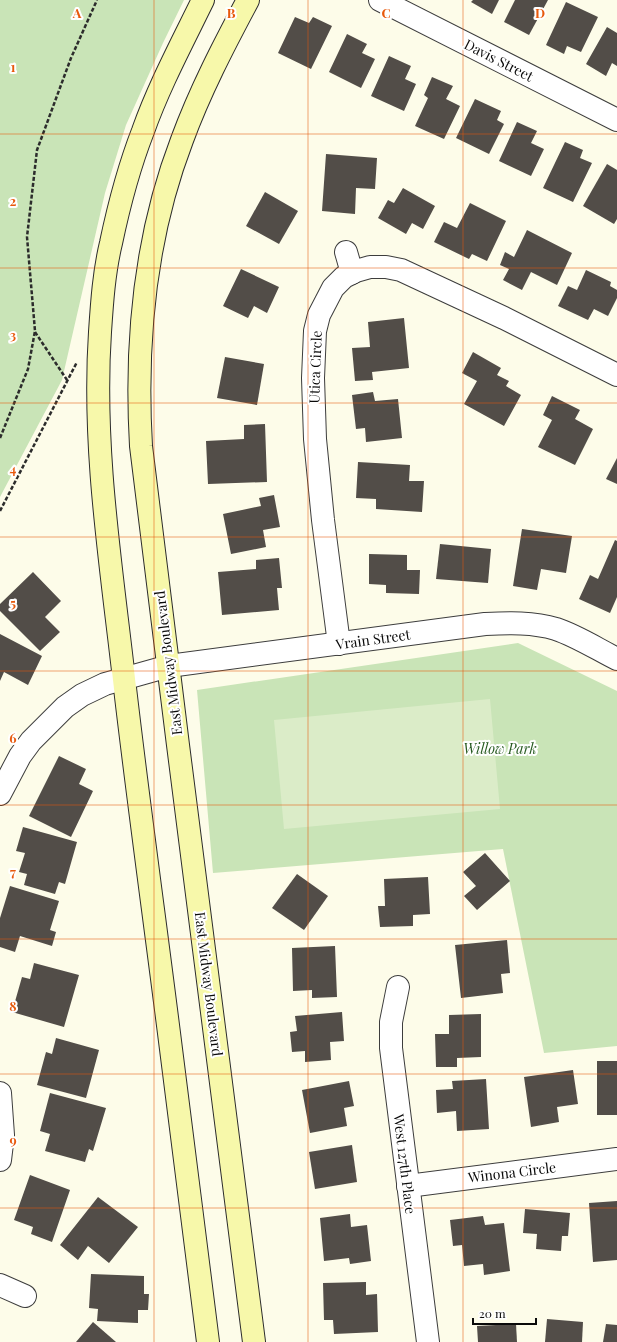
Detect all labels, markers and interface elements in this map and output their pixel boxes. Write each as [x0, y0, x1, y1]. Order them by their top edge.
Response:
text: A [72, 4, 82, 21]
text: B [227, 4, 236, 21]
text: C [381, 4, 391, 21]
text: D [535, 4, 545, 21]
street label: Davis Street [461, 34, 538, 86]
text: 1 [11, 58, 16, 75]
text: 2 [10, 192, 17, 209]
text: 3 [10, 326, 16, 343]
street label: Utica Circle [304, 330, 326, 404]
text: 4 [10, 460, 17, 477]
street label: East Midway Boulevard [150, 590, 186, 736]
text: 5 [10, 594, 16, 611]
street label: Vrain Street [333, 624, 413, 654]
text: 6 [9, 729, 17, 746]
park label: Willow Park [463, 739, 537, 758]
text: 7 [10, 863, 16, 880]
street label: East Midway Boulevard [191, 911, 227, 1057]
text: 8 [9, 997, 17, 1014]
street label: West 127th Place [389, 1112, 421, 1215]
text: 9 [9, 1131, 17, 1148]
street label: Winona Circle [466, 1157, 557, 1187]
scale bar [473, 1300, 536, 1326]
text: 20 m [479, 1305, 506, 1321]

